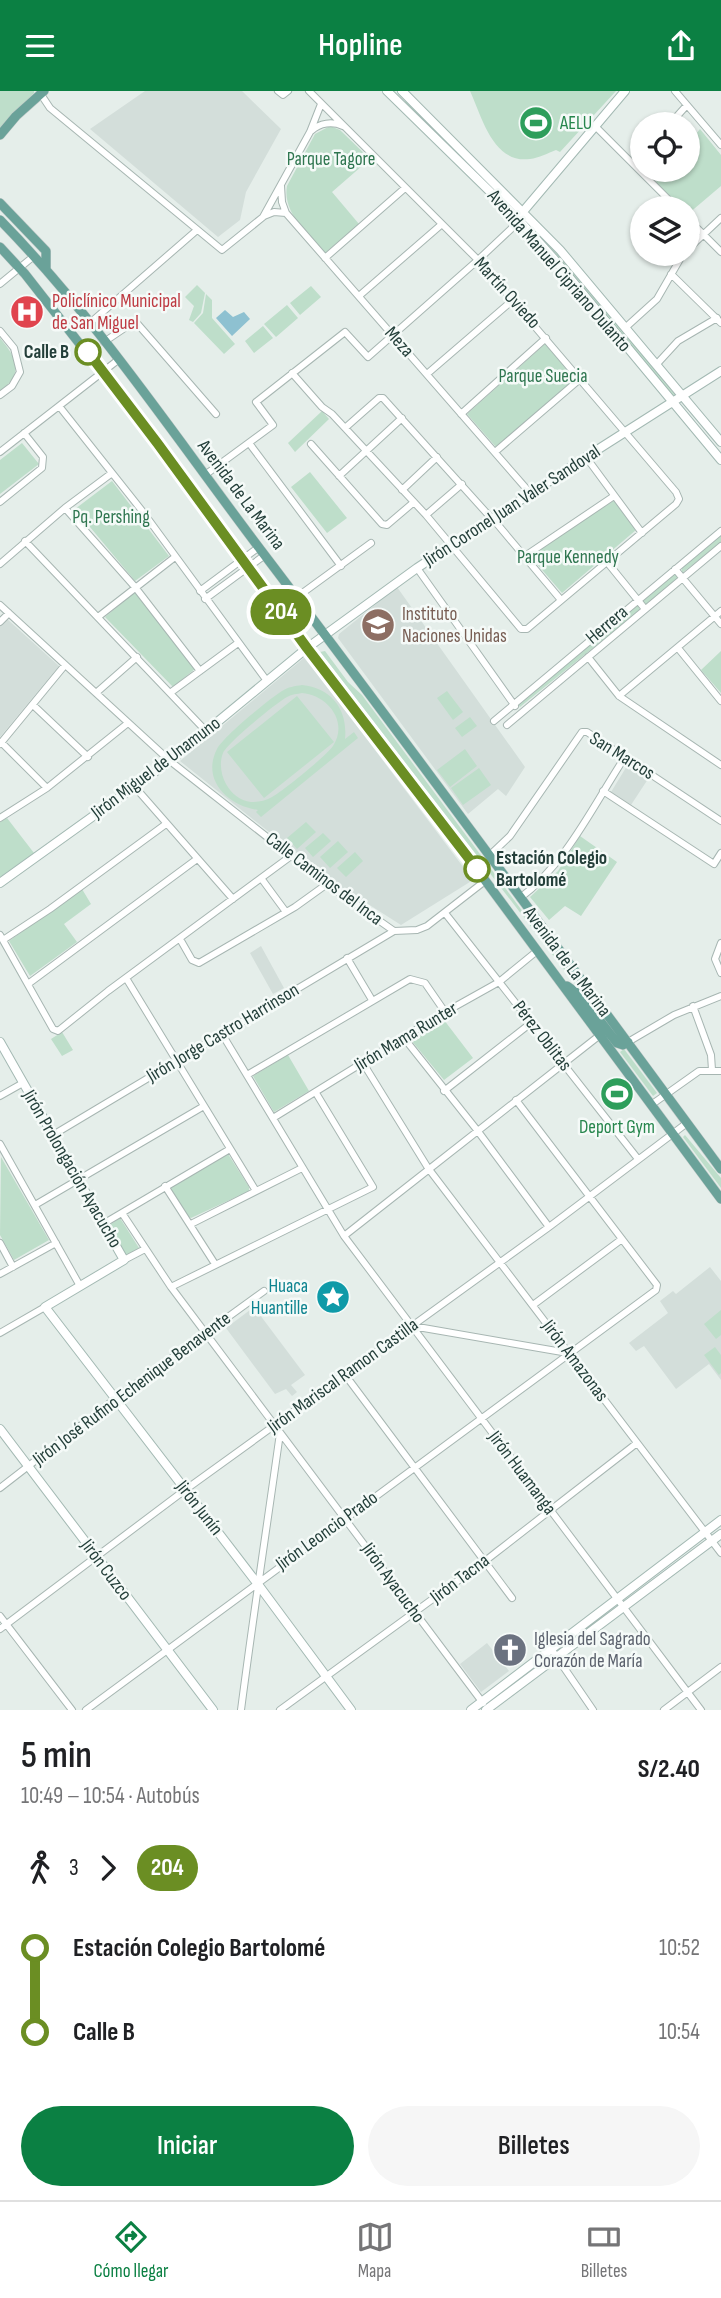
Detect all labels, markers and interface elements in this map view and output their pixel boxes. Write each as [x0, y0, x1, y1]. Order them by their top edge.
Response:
text: Hopline [318, 26, 403, 65]
icon: menu [21, 27, 59, 65]
icon: share [662, 27, 700, 65]
sports icon: AELU [517, 104, 555, 142]
place label: AELU [559, 112, 592, 135]
map controls [630, 112, 700, 266]
button: locate [630, 112, 700, 182]
park label: Parque Tagore [287, 148, 375, 171]
street label: Avenida Manuel Cipriano Dulanto [482, 184, 636, 357]
button: layers [630, 196, 700, 266]
street label: Martín Oviedo [469, 252, 545, 334]
place label: Policlínico Municipal de San Miguel [52, 290, 181, 335]
hospital icon: Policlínico Municipal de San Miguel [8, 293, 46, 331]
street label: Meza [379, 322, 419, 362]
marker: Calle B [75, 339, 101, 365]
place label: Calle B [24, 341, 69, 364]
park label: Parque Suecia [499, 365, 587, 388]
street label: Avenida de La Marina [192, 435, 290, 554]
street label: Jirón Coronel Juan Valer Sandoval [418, 440, 605, 572]
park label: Pq. Pershing [72, 506, 150, 529]
park label: Parque Kennedy [517, 546, 620, 569]
line badge: 204 [241, 589, 321, 635]
text: 204 [264, 597, 298, 626]
street label: Herrera [581, 601, 633, 649]
place label: Instituto Naciones Unidas [402, 603, 507, 648]
school or university icon: Instituto Naciones Unidas [359, 606, 397, 644]
street label: Jirón Miguel de Unamuno [86, 712, 225, 825]
street label: San Marcos [585, 727, 659, 785]
street label: Calle Caminos del Inca [261, 828, 387, 930]
place label: Estación Colegio Bartolomé [496, 847, 607, 892]
marker: Estación Colegio Bartolomé [464, 856, 490, 882]
street label: Avenida de La Marina [518, 902, 616, 1021]
street label: Jirón Jorge Castro Harrinson [142, 978, 303, 1088]
street label: Pérez Oblitas [507, 996, 577, 1076]
street label: Jirón Mama Runter [349, 997, 462, 1077]
sports icon: Deport Gym [598, 1075, 636, 1113]
street label: Jirón Prolongación Ayacucho [17, 1085, 127, 1252]
place label: Deport Gym [579, 1116, 655, 1139]
place label: Huaca Huantille [251, 1275, 308, 1320]
place icon: Huaca Huantille [314, 1278, 352, 1316]
street label: Jirón José Rufino Echenique Benavente [28, 1307, 236, 1472]
street label: Jirón Mariscal Ramon Castilla [262, 1313, 423, 1439]
street label: Jirón Amazonas [536, 1315, 613, 1407]
street label: Jirón Huamanga [482, 1426, 561, 1519]
street label: Jirón Junín [170, 1475, 228, 1540]
street label: Jirón Leoncio Prado [271, 1486, 382, 1576]
street label: Jirón Cuzco [75, 1534, 136, 1605]
street label: Jirón Ayacucho [356, 1538, 430, 1627]
street label: Jirón Tacna [425, 1549, 494, 1609]
place label: Iglesia del Sagrado Corazón de María [534, 1628, 651, 1673]
church icon: Iglesia del Sagrado Corazón de María [491, 1631, 529, 1669]
text: 5 min [21, 1733, 92, 1778]
text: S/2.40 [638, 1754, 700, 1785]
text: 10:49 – 10:54 · Autobús [21, 1782, 200, 1810]
icon: walk [21, 1849, 59, 1887]
icon: forward [89, 1849, 127, 1887]
text: 204 [151, 1853, 184, 1882]
text: 3 [69, 1854, 79, 1882]
text: Estación Colegio Bartolomé [73, 1933, 325, 1964]
text: 10:52 [659, 1934, 700, 1962]
text: Calle B [73, 2017, 135, 2048]
text: 10:54 [659, 2018, 700, 2046]
button: Iniciar [21, 2106, 354, 2186]
button: Billetes [368, 2106, 700, 2186]
tab: Cómo llegar [94, 2218, 168, 2283]
tab: Mapa [356, 2218, 394, 2283]
tab: Billetes [581, 2218, 627, 2283]

